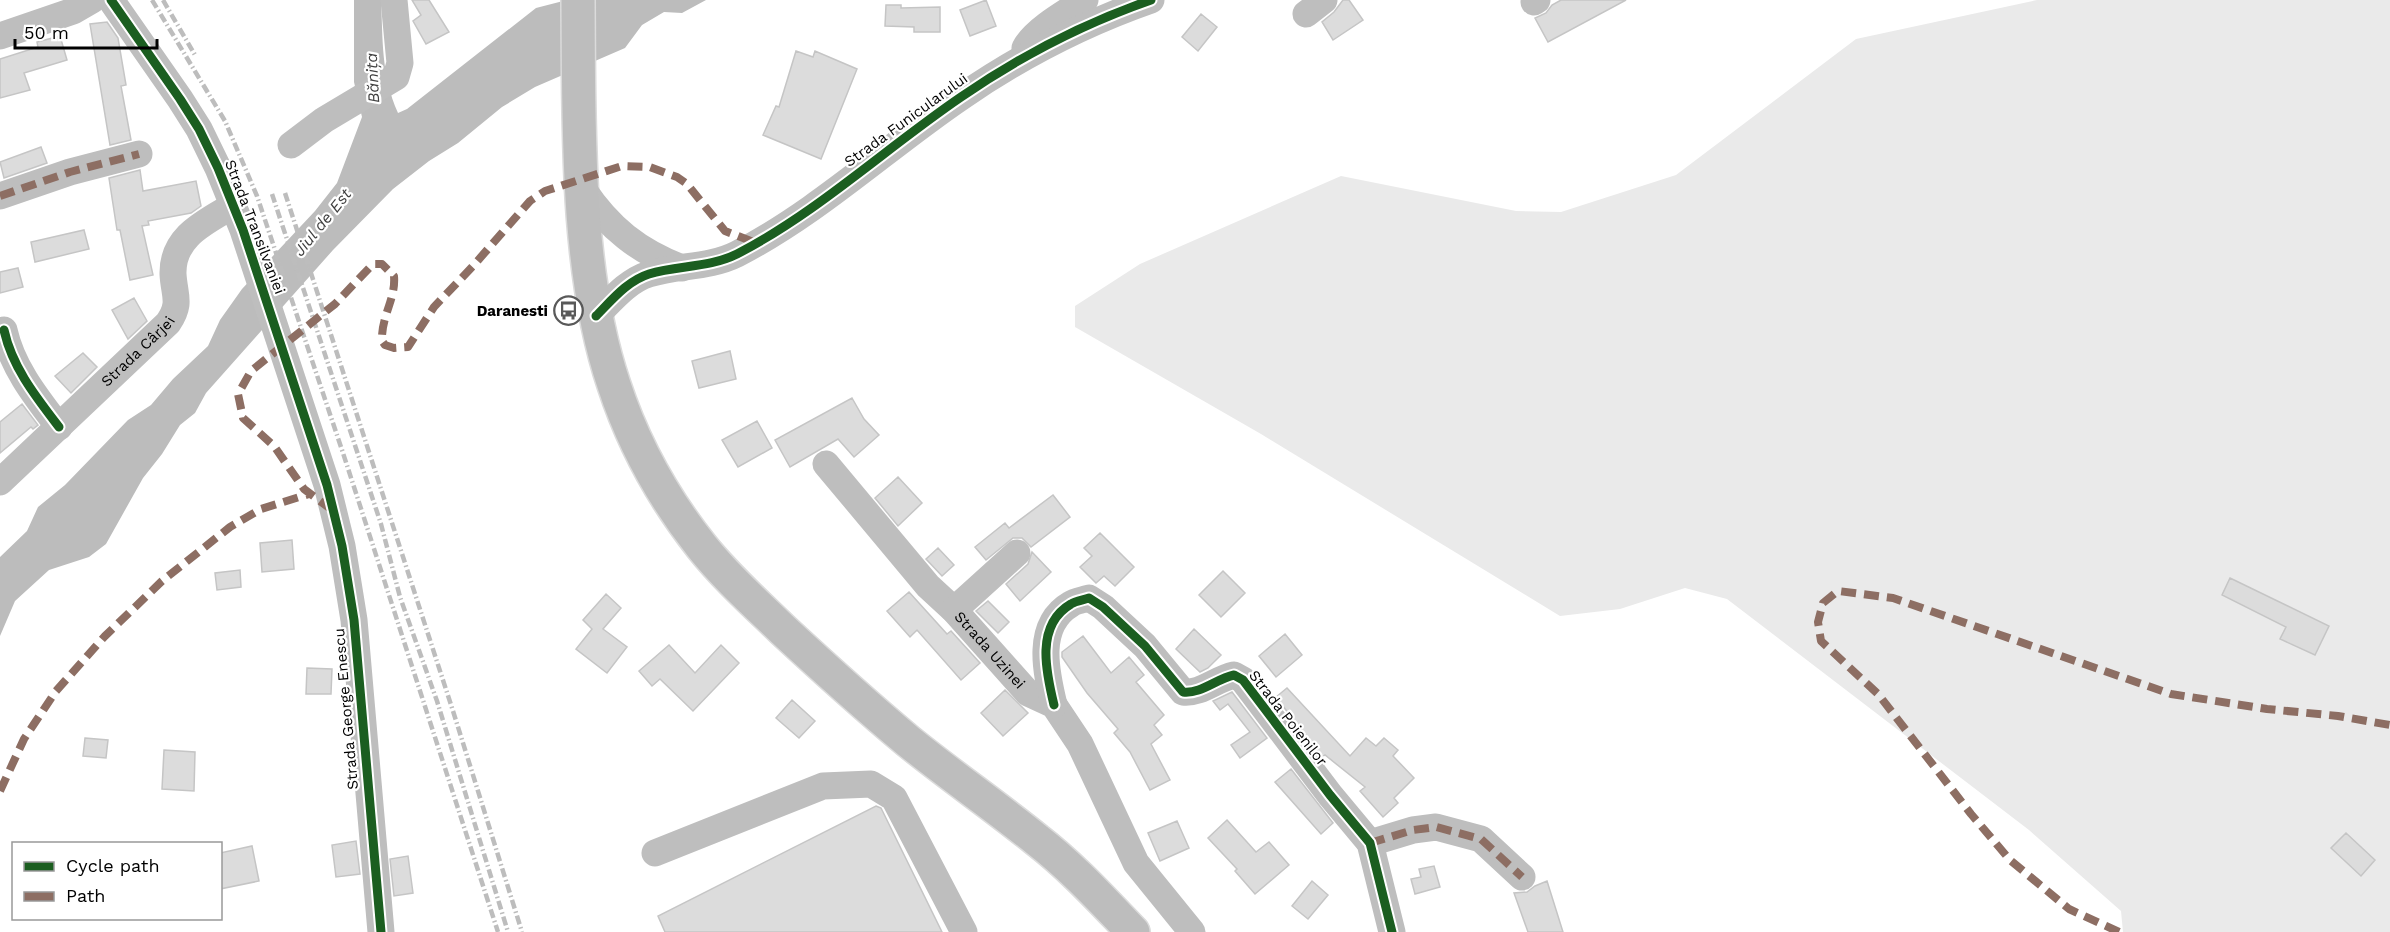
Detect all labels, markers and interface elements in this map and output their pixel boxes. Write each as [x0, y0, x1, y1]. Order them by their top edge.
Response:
scale bar [15, 12, 158, 50]
text: 50 m [24, 22, 69, 43]
water label: Bănița [362, 52, 383, 104]
street label: Strada Funicularului [841, 69, 971, 171]
street label: Strada Transilvaniei [221, 157, 289, 297]
water label: Jiul de Est [290, 184, 356, 260]
bus stop icon: Daranesti [553, 295, 585, 327]
place label: Daranesti [477, 302, 548, 320]
street label: Strada Cârjei [97, 313, 179, 390]
street label: Strada Uzinei [951, 608, 1029, 692]
street label: Strada George Enescu [330, 628, 362, 790]
street label: Strada Poienilor [1245, 667, 1331, 769]
legend [12, 842, 222, 920]
text: Cycle path [66, 855, 160, 876]
text: Path [66, 885, 106, 906]

